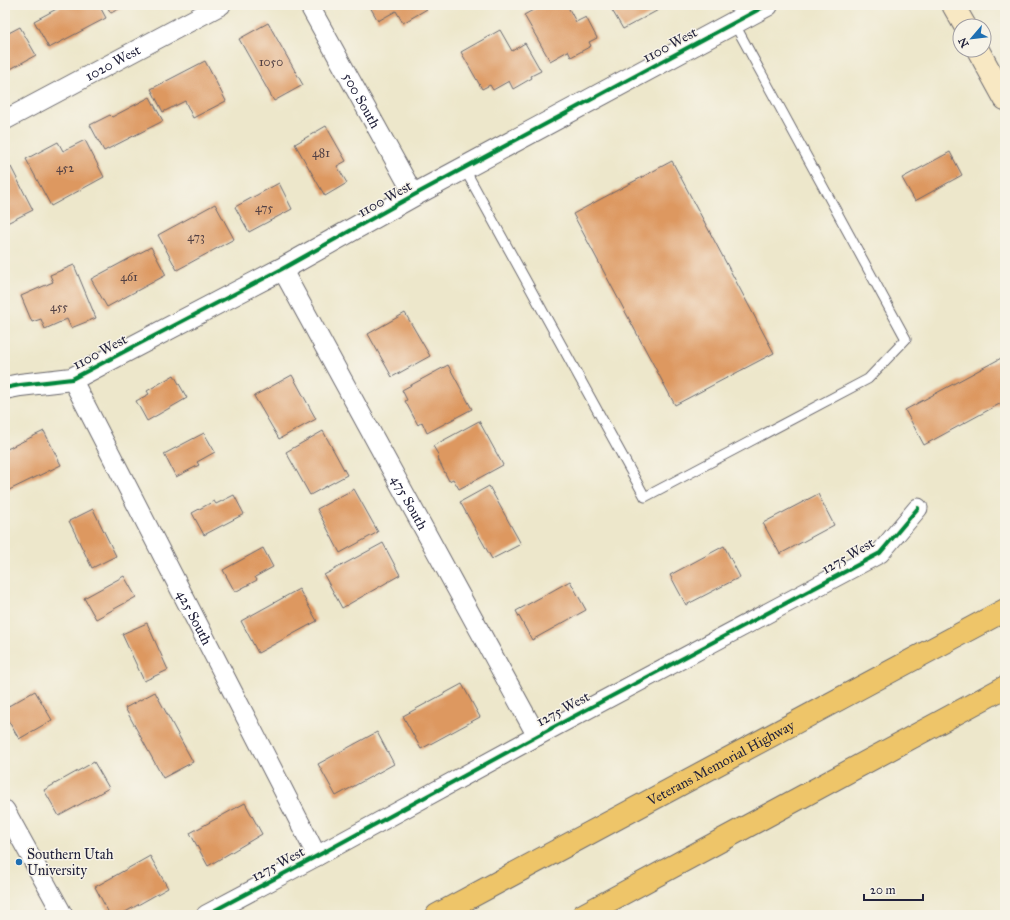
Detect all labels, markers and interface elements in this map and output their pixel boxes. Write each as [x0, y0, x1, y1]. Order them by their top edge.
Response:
north arrow [952, 18, 992, 58]
street label: 1100 West [640, 24, 700, 66]
text: N [955, 35, 972, 50]
street label: 1020 West [82, 41, 143, 84]
house number: 1050 [259, 55, 283, 69]
street label: 500 South [339, 69, 384, 132]
house number: 481 [312, 146, 330, 160]
house number: 452 [56, 161, 74, 175]
street label: 1100 West [355, 177, 415, 221]
house number: 475 [255, 201, 273, 215]
house number: 473 [187, 230, 205, 244]
house number: 461 [120, 270, 138, 284]
house number: 455 [50, 300, 68, 314]
street label: 1100 West [70, 331, 130, 373]
street label: 475 South [388, 472, 431, 533]
street label: 1275 West [819, 534, 877, 578]
street label: 425 South [173, 587, 216, 648]
street label: 1275 West [534, 688, 592, 730]
street label: Veterans Memorial Highway [643, 716, 798, 810]
street label: 1275 West [249, 843, 307, 885]
place label: Southern Utah University [27, 846, 114, 879]
marker: Southern Utah University [14, 857, 24, 867]
scale bar [864, 876, 923, 902]
text: 20 m [870, 883, 896, 897]

